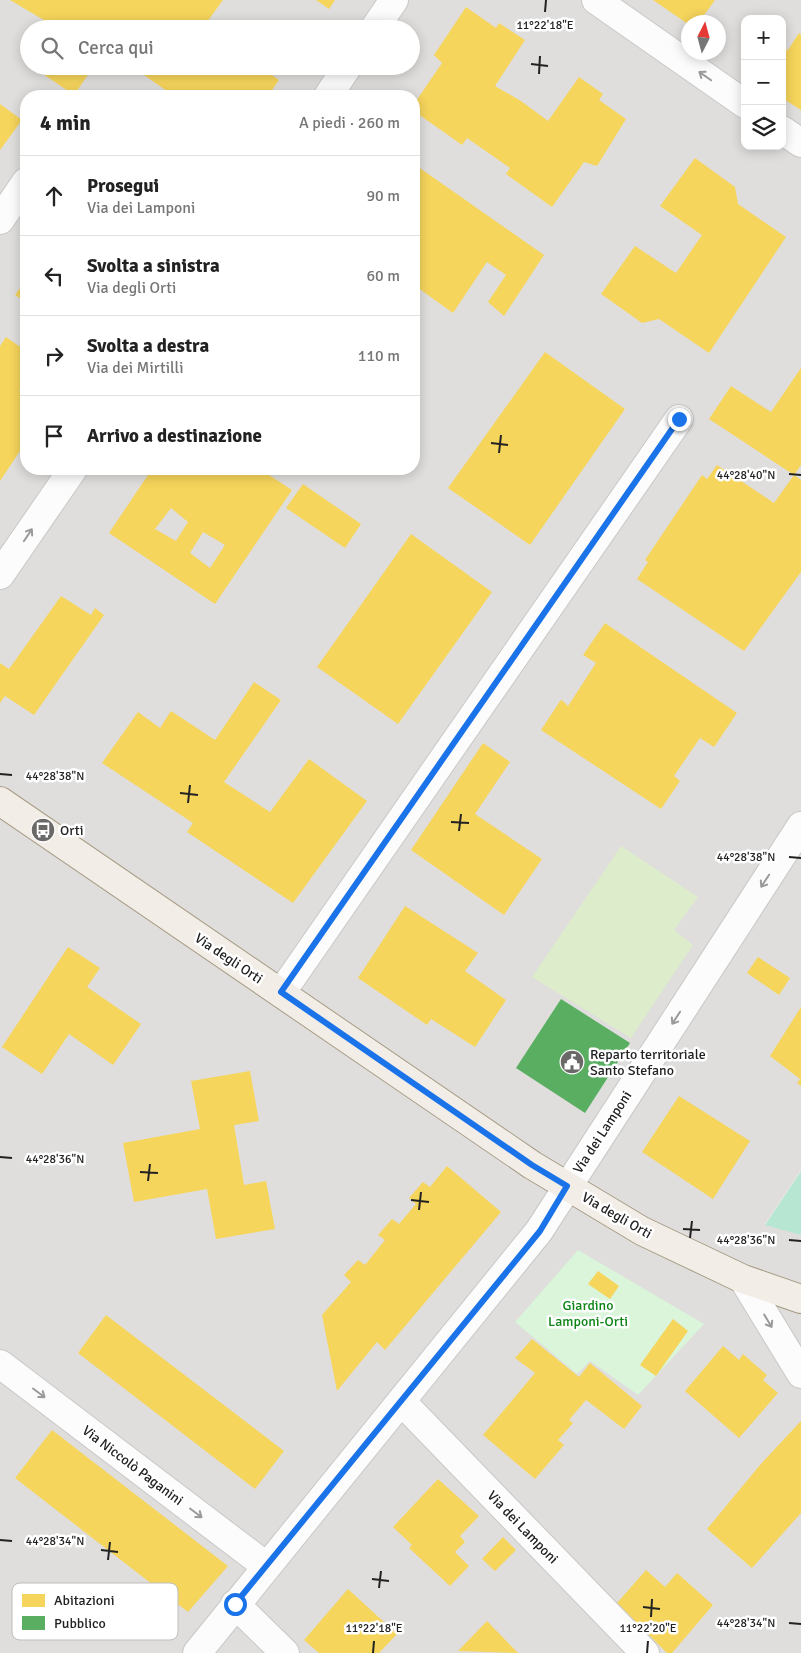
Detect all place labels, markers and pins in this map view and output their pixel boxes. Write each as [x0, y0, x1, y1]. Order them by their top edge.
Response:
bus stop icon: Orti [30, 817, 56, 843]
place label: Orti [60, 822, 83, 839]
place label: Reparto territoriale Santo Stefano [590, 1046, 706, 1079]
public building icon: Reparto territoriale Santo Stefano [559, 1049, 585, 1075]

